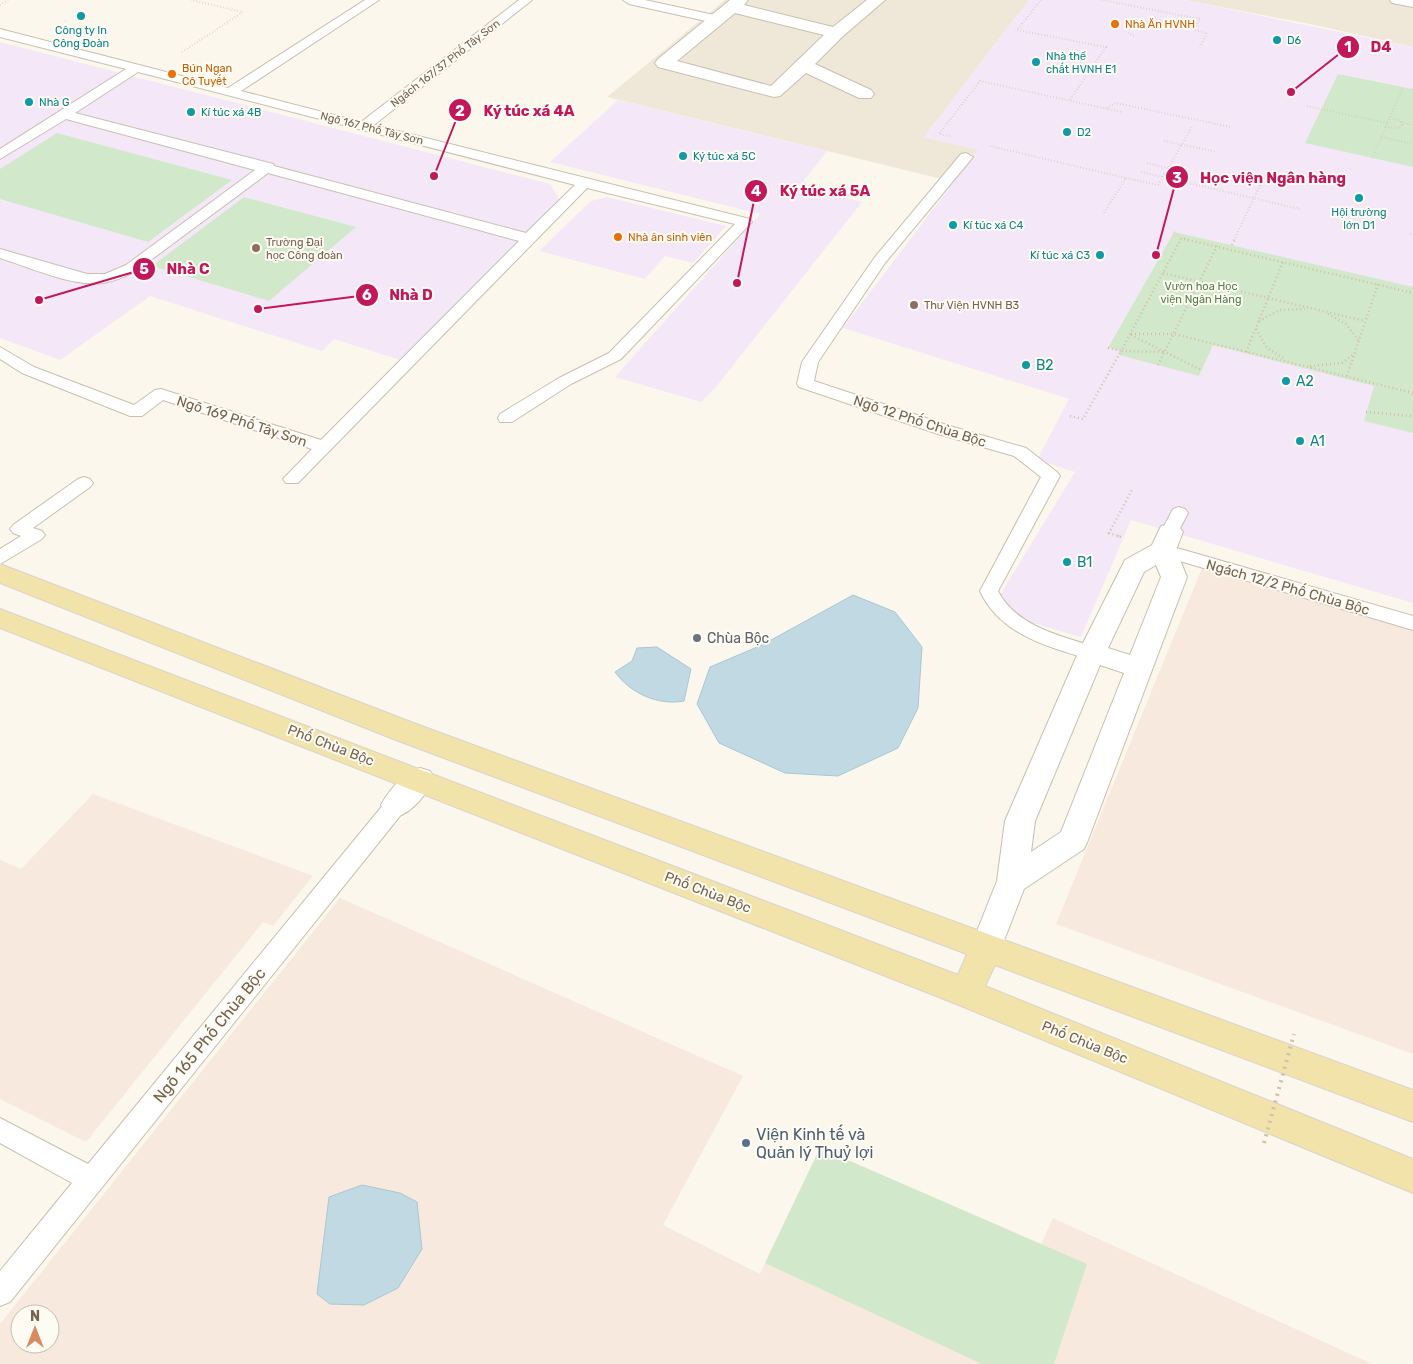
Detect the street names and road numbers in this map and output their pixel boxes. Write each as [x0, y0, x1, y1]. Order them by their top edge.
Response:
street label: Ngách 167/37 Phố Tây Sơn [387, 16, 502, 110]
street label: Ngõ 167 Phố Tây Sơn [319, 108, 425, 148]
street label: Ngõ 169 Phố Tây Sơn [175, 391, 309, 451]
street label: Ngõ 12 Phố Chùa Bộc [851, 391, 989, 451]
street label: Ngách 12/2 Phố Chùa Bộc [1204, 555, 1372, 619]
street label: Phố Chùa Bộc [285, 720, 377, 770]
street label: Phố Chùa Bộc [662, 867, 754, 917]
street label: Ngõ 165 Phố Chùa Bộc [148, 963, 270, 1107]
street label: Phố Chùa Bộc [1039, 1017, 1131, 1068]

